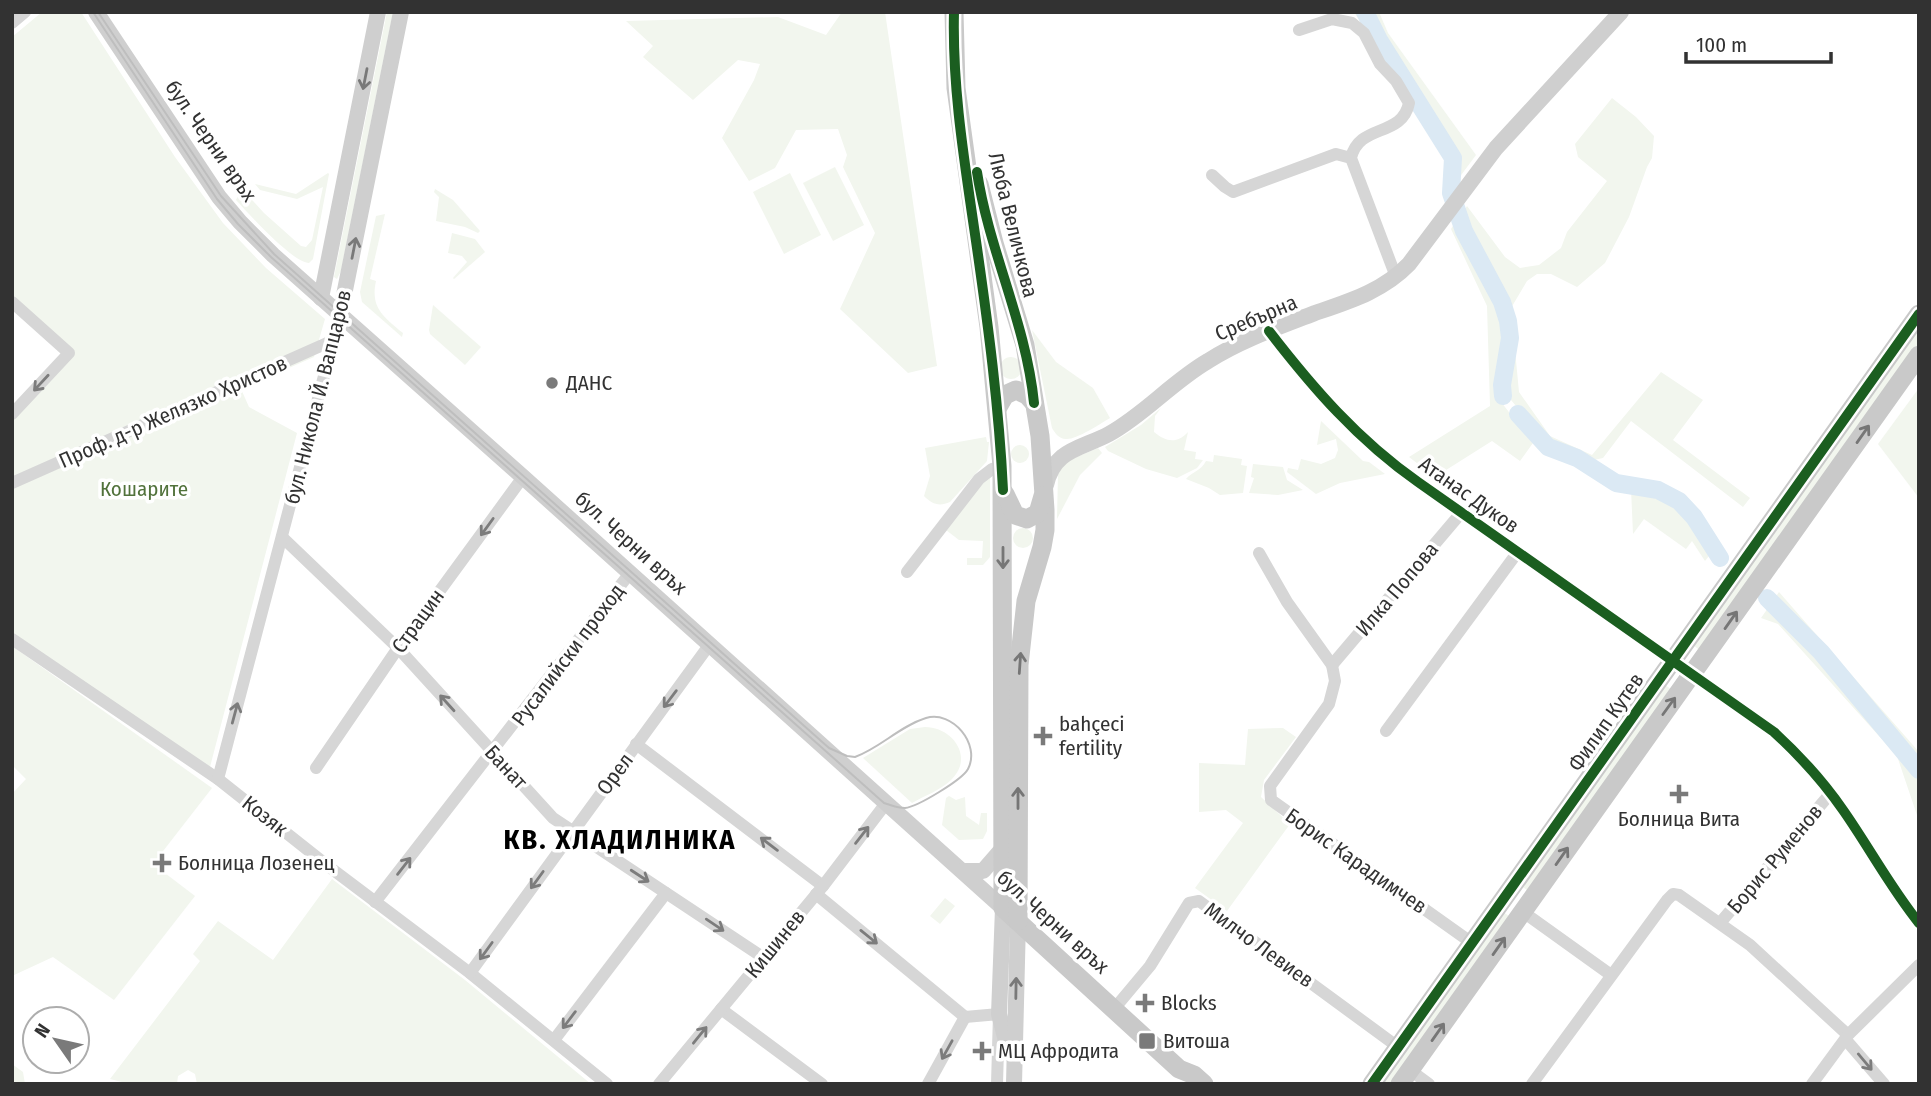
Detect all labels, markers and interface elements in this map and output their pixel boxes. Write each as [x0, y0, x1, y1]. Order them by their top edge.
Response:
scale bar [1686, 21, 1831, 65]
text: 100 m [1696, 32, 1747, 58]
one-way arrow [358, 67, 371, 90]
street label: бул. Черни връх [160, 75, 263, 207]
street label: Люба Величкова [982, 150, 1044, 300]
one-way arrow [348, 237, 362, 260]
street label: бул. Никола Й. Вапцаров [279, 287, 357, 507]
street label: Сребърна [1211, 289, 1301, 347]
street label: Проф. д-р Желязко Христов [55, 350, 291, 474]
place label: ДАНС [565, 370, 612, 396]
one-way arrow [32, 374, 49, 391]
marker: ДАНС [544, 375, 560, 391]
one-way arrow [1855, 425, 1870, 444]
street label: Атанас Дуков [1414, 451, 1524, 539]
park label: Кошарите [100, 476, 188, 502]
street label: бул. Черни връх [569, 486, 693, 601]
one-way arrow [480, 517, 494, 536]
street label: Илка Попова [1350, 537, 1444, 641]
one-way arrow [996, 547, 1010, 570]
street label: Русалийски проход [506, 579, 630, 731]
street label: Страцин [386, 584, 450, 658]
one-way arrow [1724, 611, 1738, 630]
one-way arrow [1014, 653, 1027, 675]
street label: Филип Кутев [1563, 668, 1649, 776]
one-way arrow [662, 689, 677, 708]
one-way arrow [439, 694, 455, 712]
one-way arrow [1662, 697, 1676, 716]
one-way arrow [229, 702, 242, 725]
place label: bahçeci fertility [1059, 711, 1125, 761]
marker: bahçeci fertility [1033, 726, 1053, 746]
street label: Банат [479, 740, 533, 795]
street label: Орел [591, 748, 639, 800]
marker: Болница Вита [1669, 784, 1689, 804]
one-way arrow [1011, 787, 1025, 810]
street label: Козяк [237, 790, 293, 842]
street label: Борис Руменов [1722, 799, 1828, 919]
street label: Борис Карадимчев [1280, 803, 1432, 919]
place label: Болница Вита [1618, 806, 1740, 832]
district label: КВ. ХЛАДИЛНИКА [504, 823, 737, 856]
one-way arrow [854, 826, 869, 845]
one-way arrow [760, 837, 778, 852]
one-way arrow [1555, 847, 1570, 866]
place label: Болница Лозенец [178, 850, 335, 876]
marker: Болница Лозенец [152, 853, 172, 873]
one-way arrow [396, 857, 412, 875]
street label: бул. Черни връх [991, 865, 1115, 980]
one-way arrow [630, 868, 649, 883]
one-way arrow [530, 871, 545, 889]
street label: Милчо Левиев [1199, 897, 1319, 993]
street label: Кишинев [739, 904, 811, 984]
one-way arrow [704, 918, 724, 932]
one-way arrow [859, 929, 877, 945]
one-way arrow [1492, 937, 1506, 956]
one-way arrow [479, 941, 493, 960]
one-way arrow [1010, 977, 1023, 1000]
place label: Blocks [1161, 990, 1217, 1016]
marker: Blocks [1135, 993, 1155, 1013]
north arrow [21, 1005, 91, 1075]
one-way arrow [562, 1011, 577, 1029]
text: N [30, 1020, 55, 1042]
one-way arrow [1430, 1023, 1445, 1042]
one-way arrow [692, 1027, 707, 1045]
place label: Витоша [1163, 1028, 1230, 1054]
marker: Витоша [1137, 1031, 1157, 1051]
place label: МЦ Афродита [998, 1038, 1119, 1064]
one-way arrow [939, 1039, 953, 1060]
marker: МЦ Афродита [972, 1041, 992, 1061]
one-way arrow [1857, 1052, 1873, 1070]

